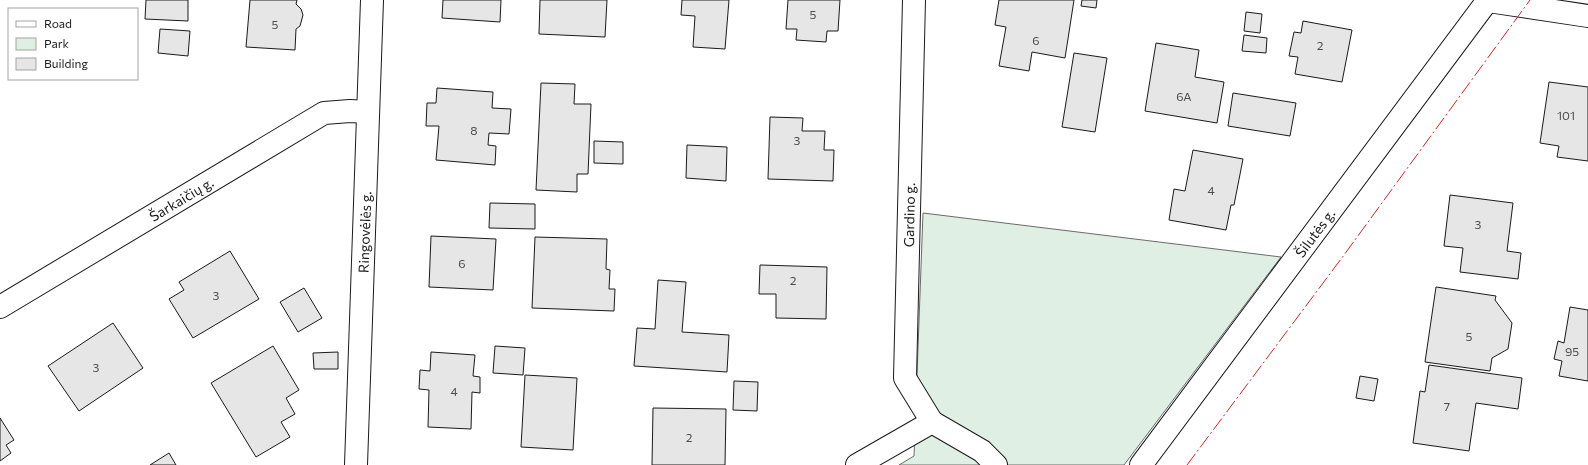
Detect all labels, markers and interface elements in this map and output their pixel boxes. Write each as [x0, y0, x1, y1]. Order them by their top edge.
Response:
house number: 5 [810, 7, 817, 21]
legend [8, 8, 138, 80]
text: Road [44, 16, 72, 30]
house number: 5 [272, 17, 279, 31]
house number: 6 [1032, 33, 1040, 47]
text: Park [44, 36, 70, 50]
house number: 2 [1317, 38, 1324, 52]
text: Building [44, 56, 88, 70]
house number: 6A [1176, 89, 1192, 103]
house number: 101 [1557, 108, 1575, 122]
house number: 8 [470, 123, 478, 137]
house number: 3 [794, 133, 801, 147]
street label: Šarkaičių g. [146, 173, 216, 224]
street label: Gardino g. [900, 183, 918, 247]
house number: 4 [1207, 183, 1215, 197]
street label: Ringovėlės g. [354, 191, 374, 273]
street label: Šilutės g. [1291, 205, 1338, 260]
house number: 3 [1475, 217, 1482, 231]
house number: 6 [458, 256, 466, 270]
house number: 2 [790, 273, 797, 287]
house number: 3 [213, 288, 220, 302]
house number: 5 [1466, 329, 1473, 343]
house number: 95 [1565, 344, 1579, 358]
house number: 3 [93, 360, 100, 374]
house number: 4 [450, 384, 458, 398]
house number: 7 [1444, 399, 1450, 413]
house number: 2 [686, 430, 693, 444]

